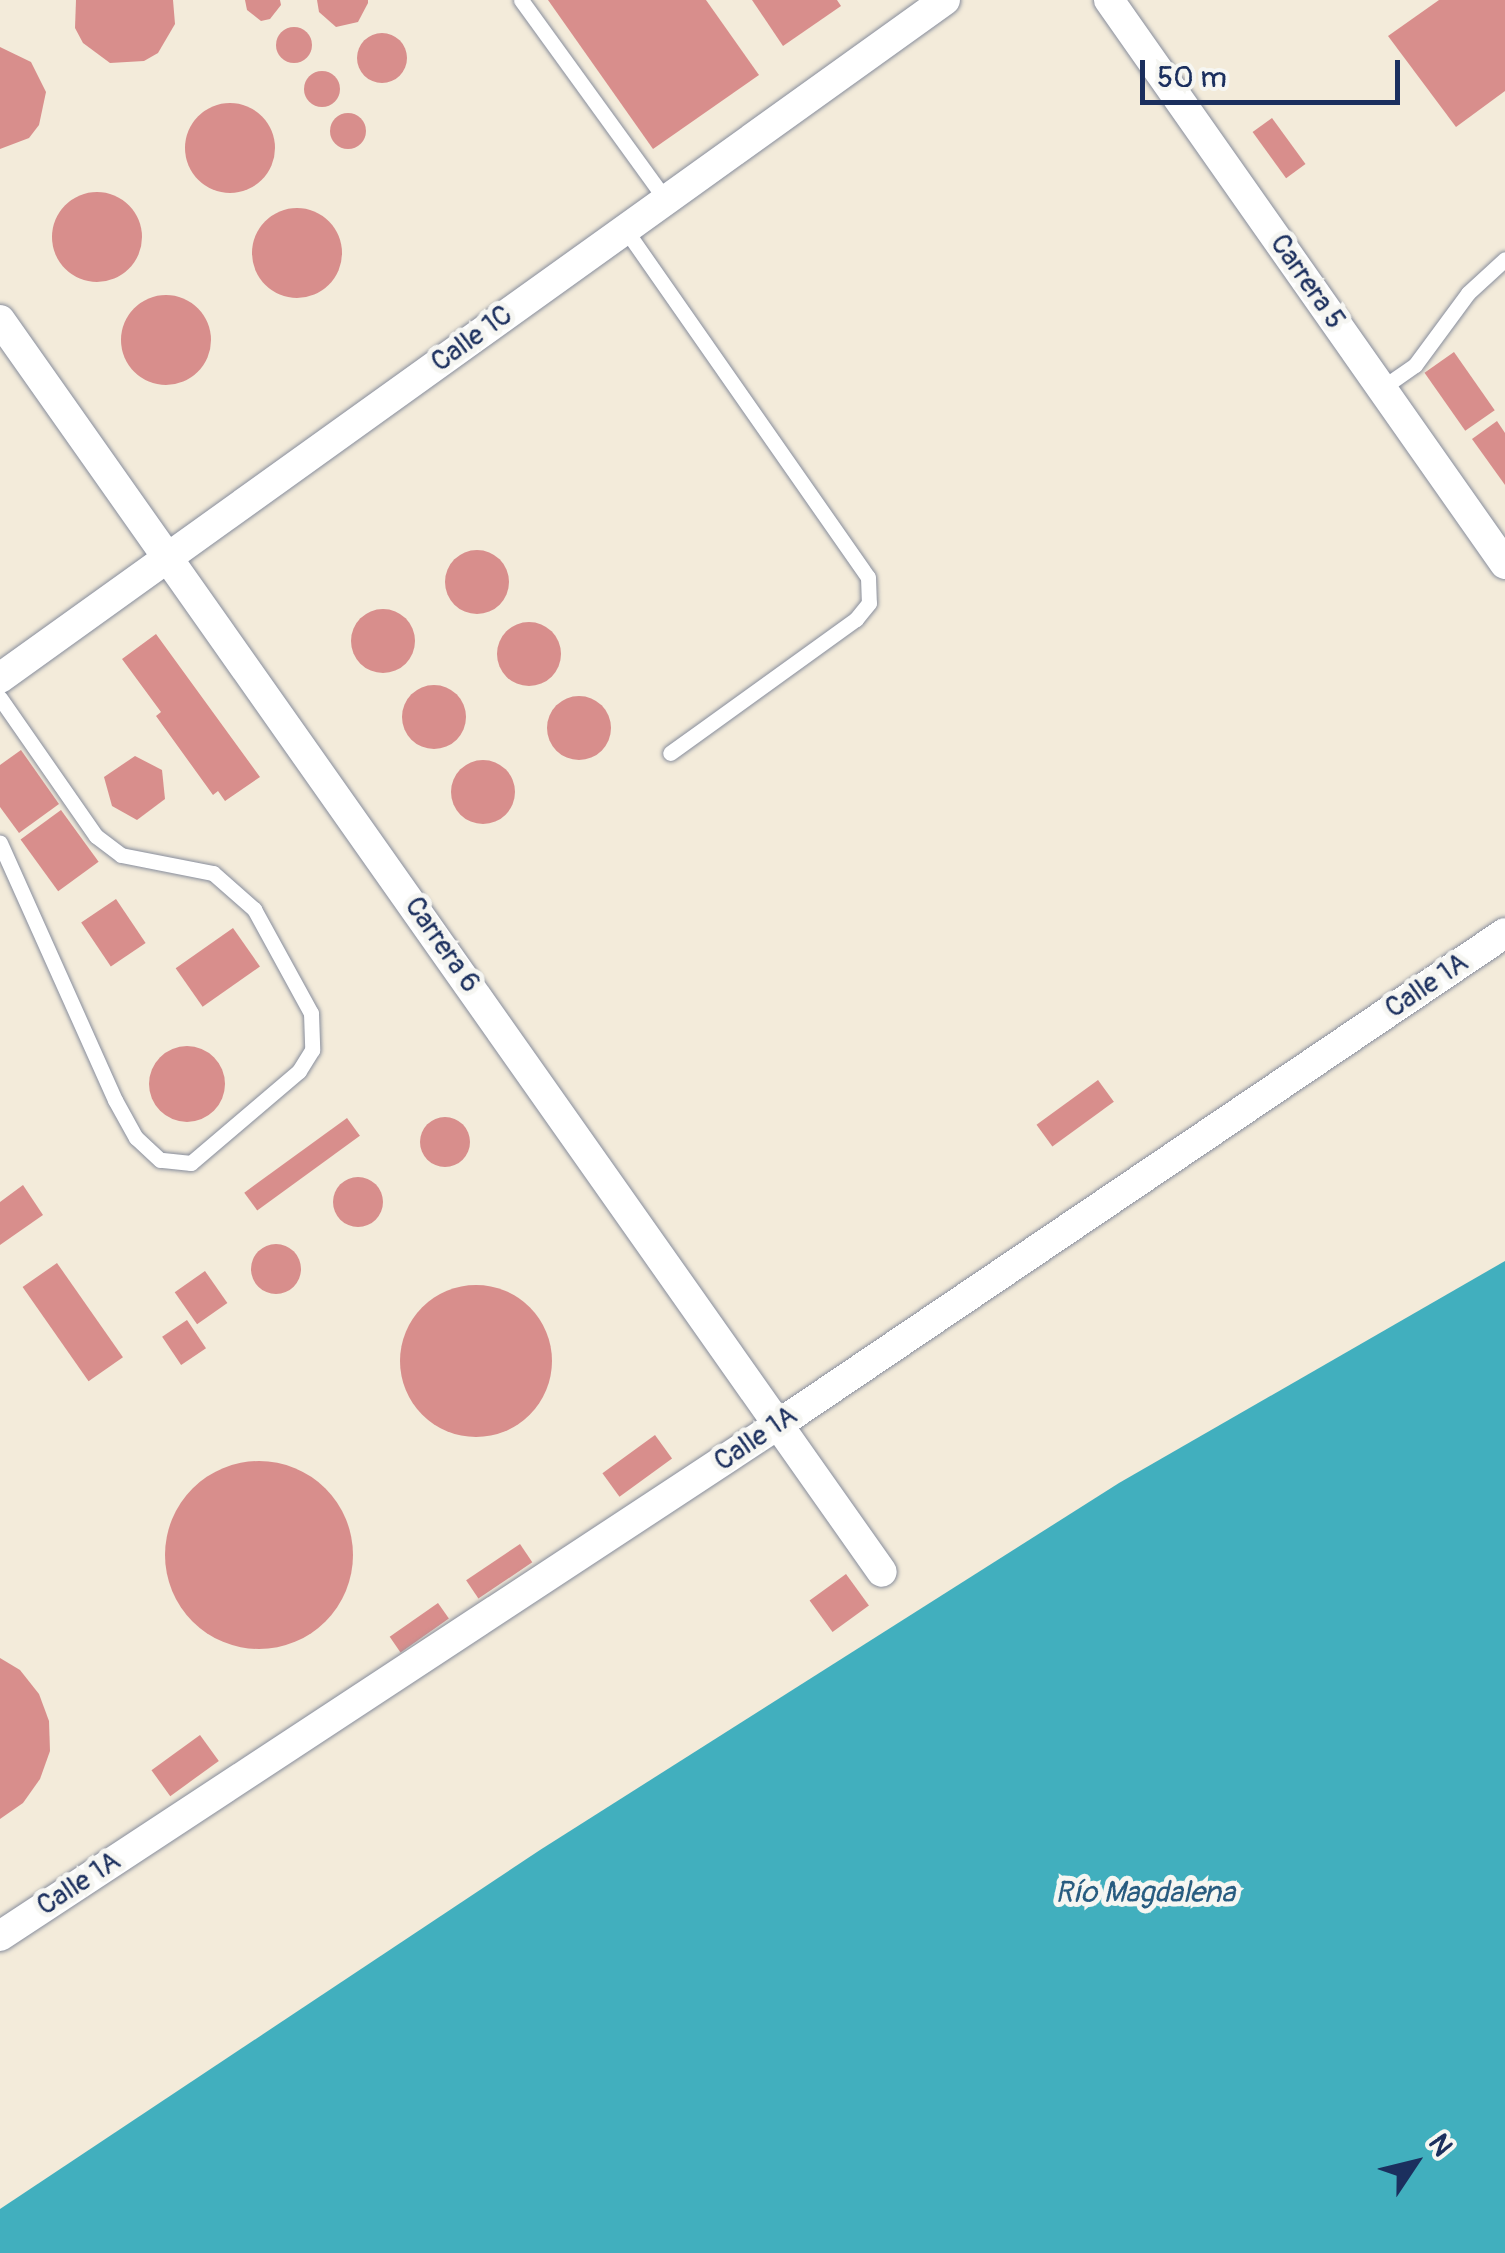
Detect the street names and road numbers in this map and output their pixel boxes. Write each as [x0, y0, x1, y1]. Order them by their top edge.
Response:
street label: Carrera 5 [1262, 228, 1352, 336]
street label: Calle 1C [425, 298, 519, 380]
street label: Carrera 6 [397, 891, 487, 999]
street label: Calle 1A [1379, 946, 1475, 1026]
street label: Calle 1A [708, 1399, 804, 1479]
street label: Calle 1A [31, 1845, 127, 1923]

